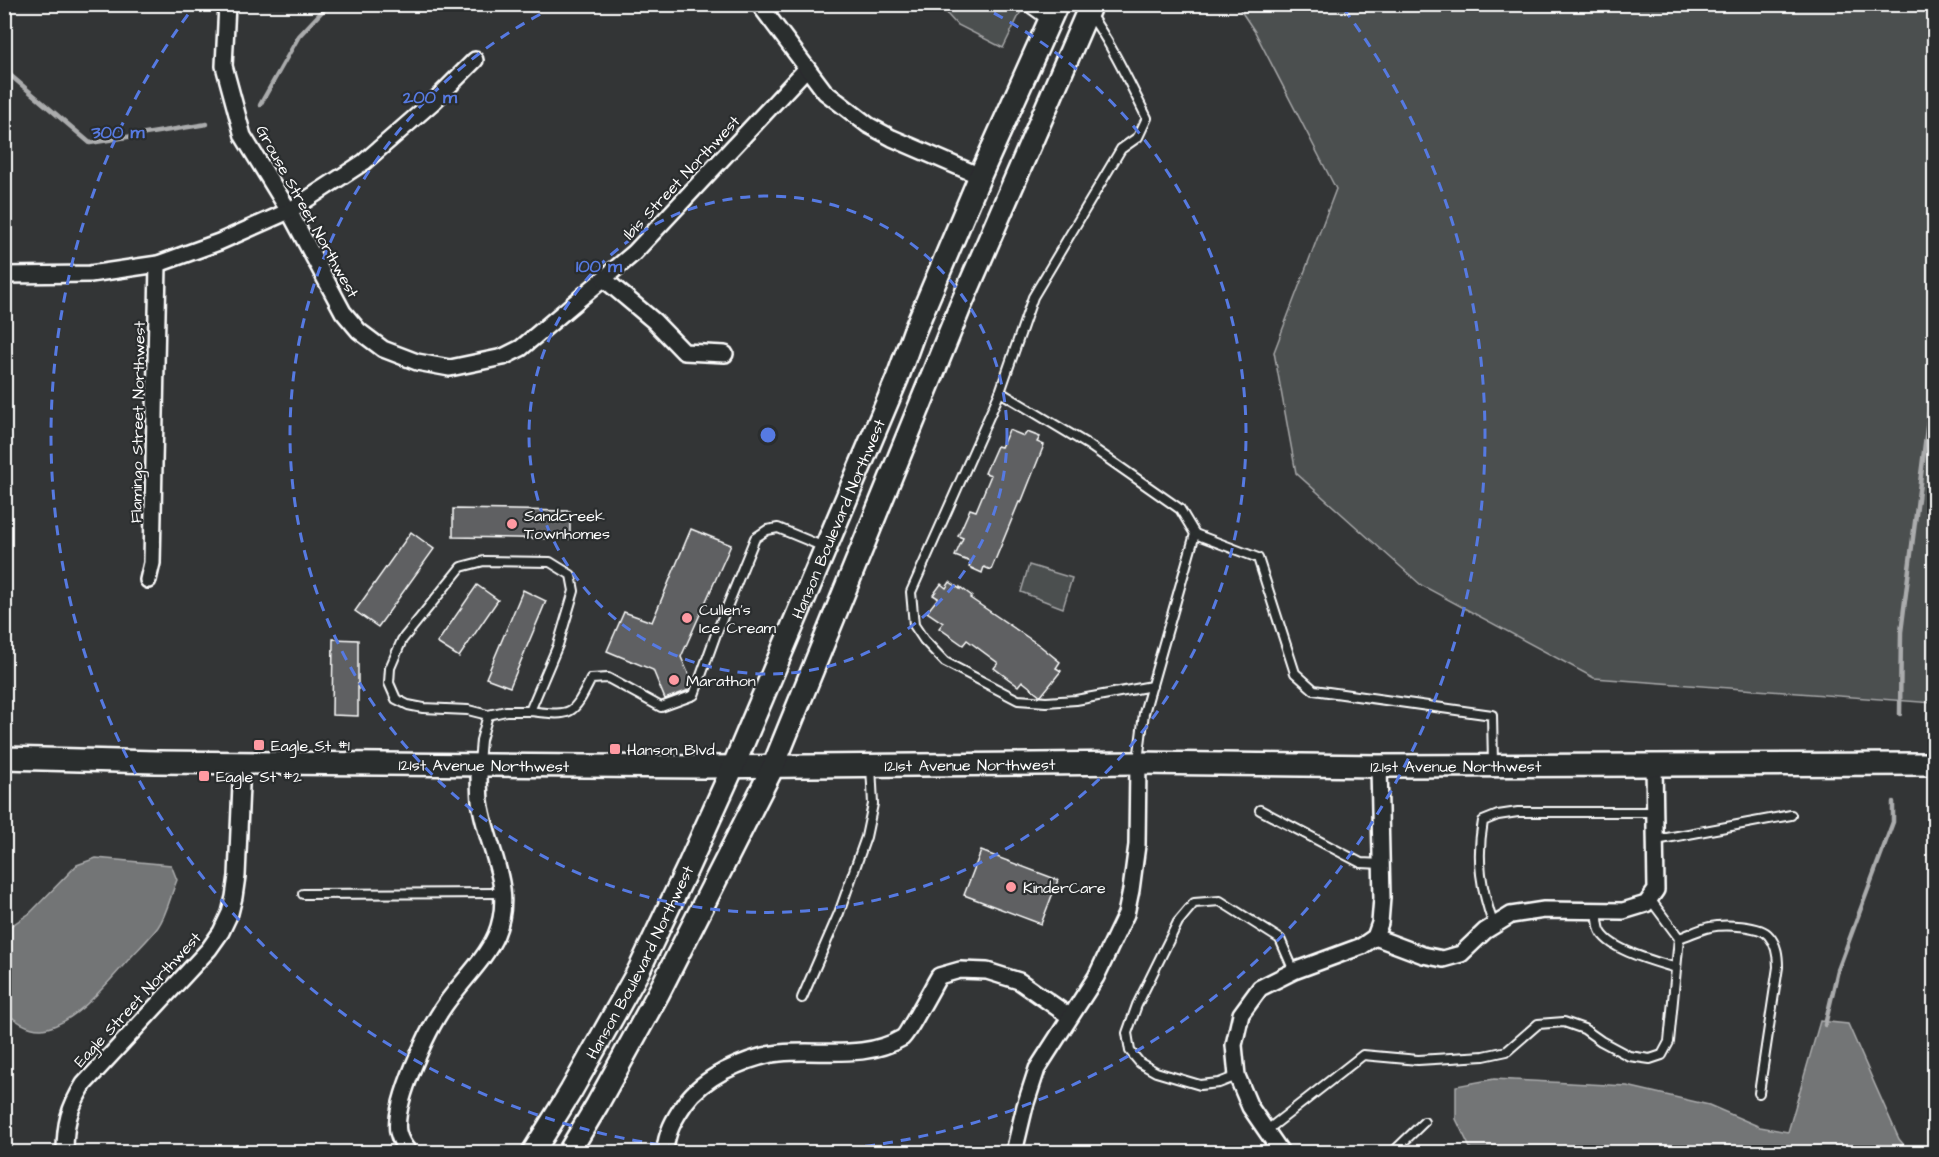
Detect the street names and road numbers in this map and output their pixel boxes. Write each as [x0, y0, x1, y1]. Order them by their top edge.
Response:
street label: Ibis Street Northwest [618, 110, 746, 245]
street label: Grouse Street Northwest [250, 121, 364, 302]
street label: Flamingo Street Northwest [125, 320, 152, 523]
street label: Hanson Boulevard Northwest [787, 415, 891, 622]
street label: 121st Avenue Northwest [398, 754, 570, 778]
street label: 121st Avenue Northwest [884, 754, 1056, 777]
street label: 121st Avenue Northwest [1370, 755, 1542, 778]
street label: Hanson Boulevard Northwest [581, 861, 699, 1063]
street label: Eagle Street Northwest [69, 927, 207, 1073]

